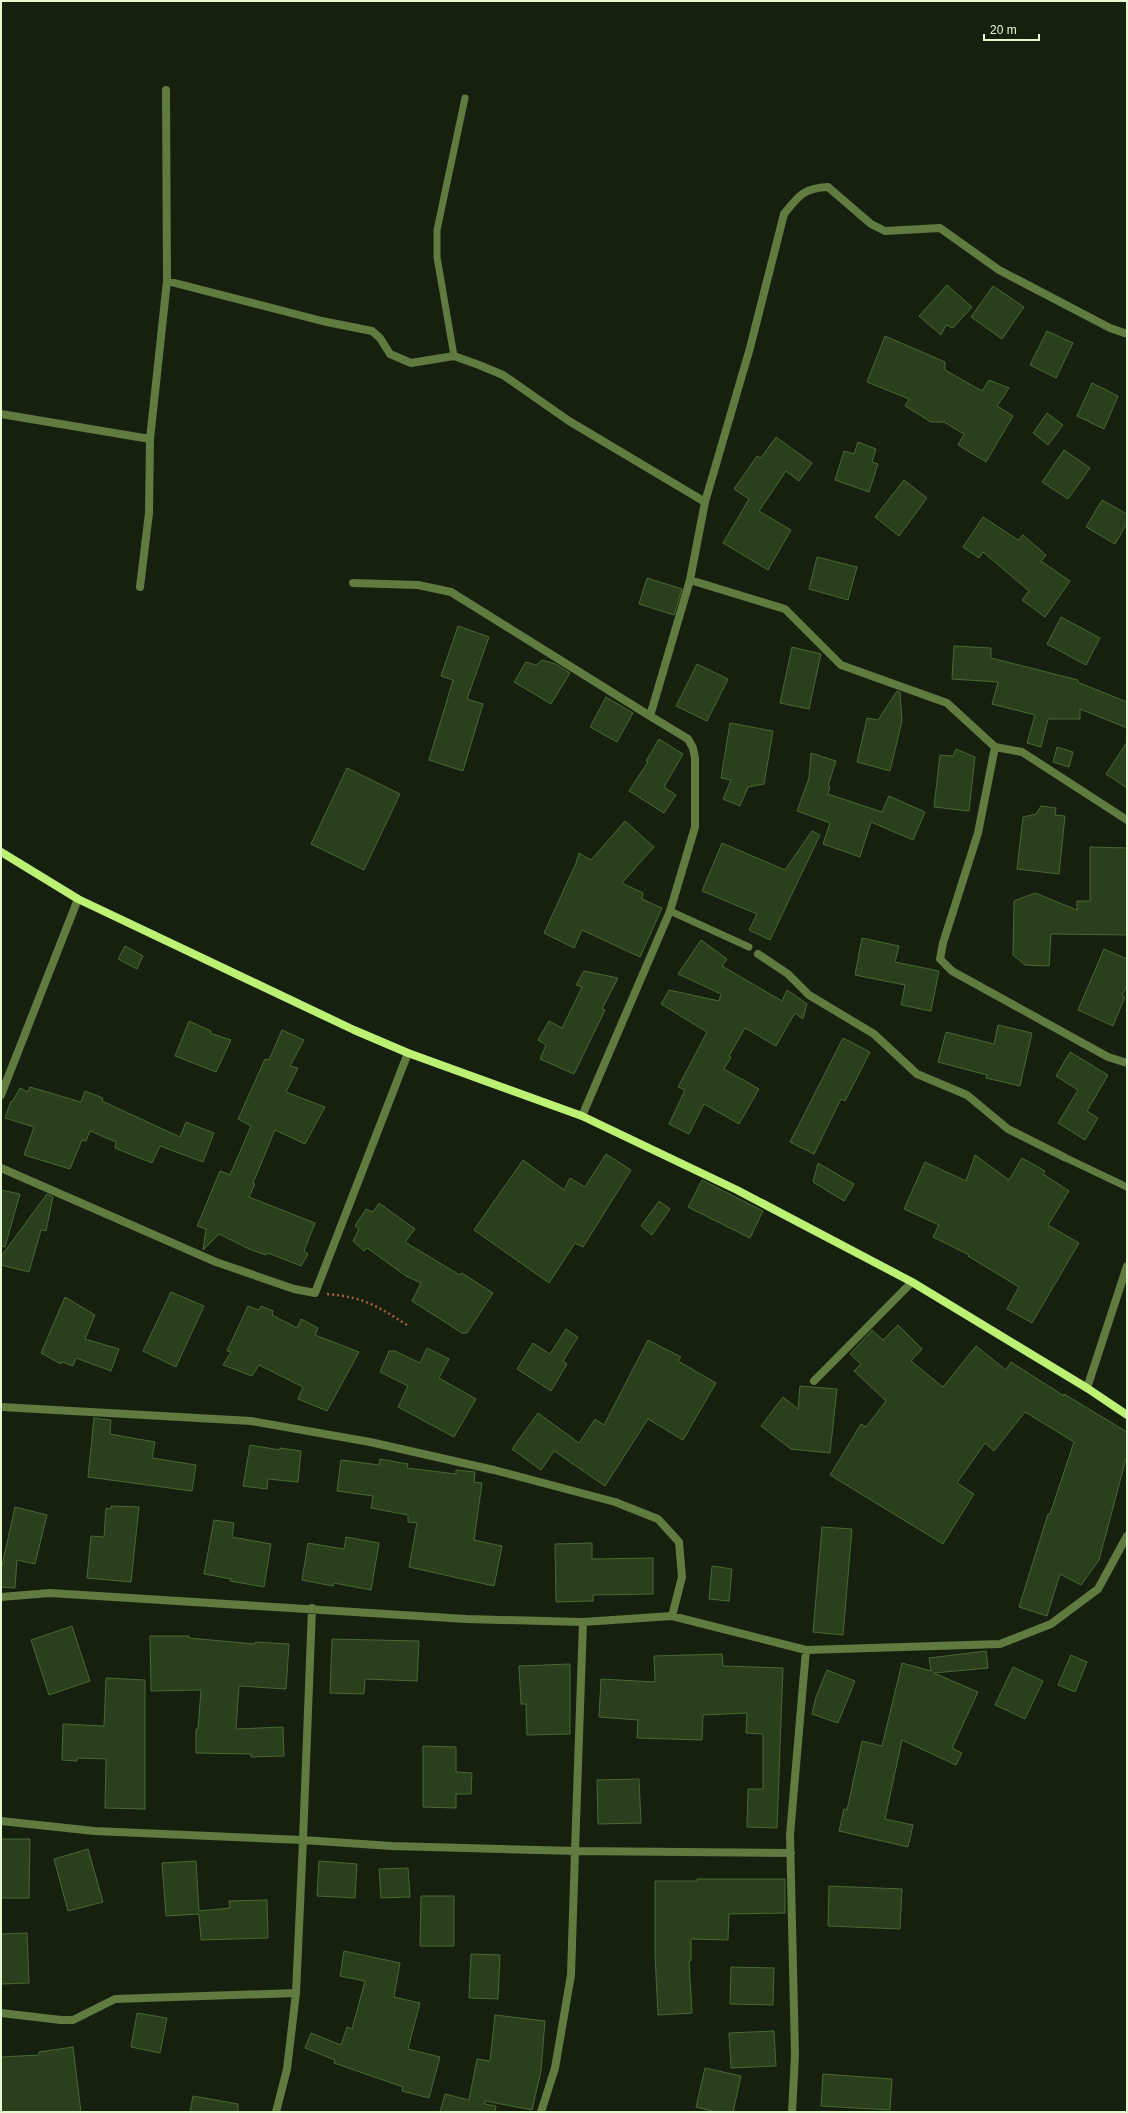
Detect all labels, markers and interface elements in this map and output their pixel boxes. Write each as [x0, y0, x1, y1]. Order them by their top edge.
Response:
scale bar [984, 16, 1039, 42]
text: 20 m [990, 23, 1017, 37]

